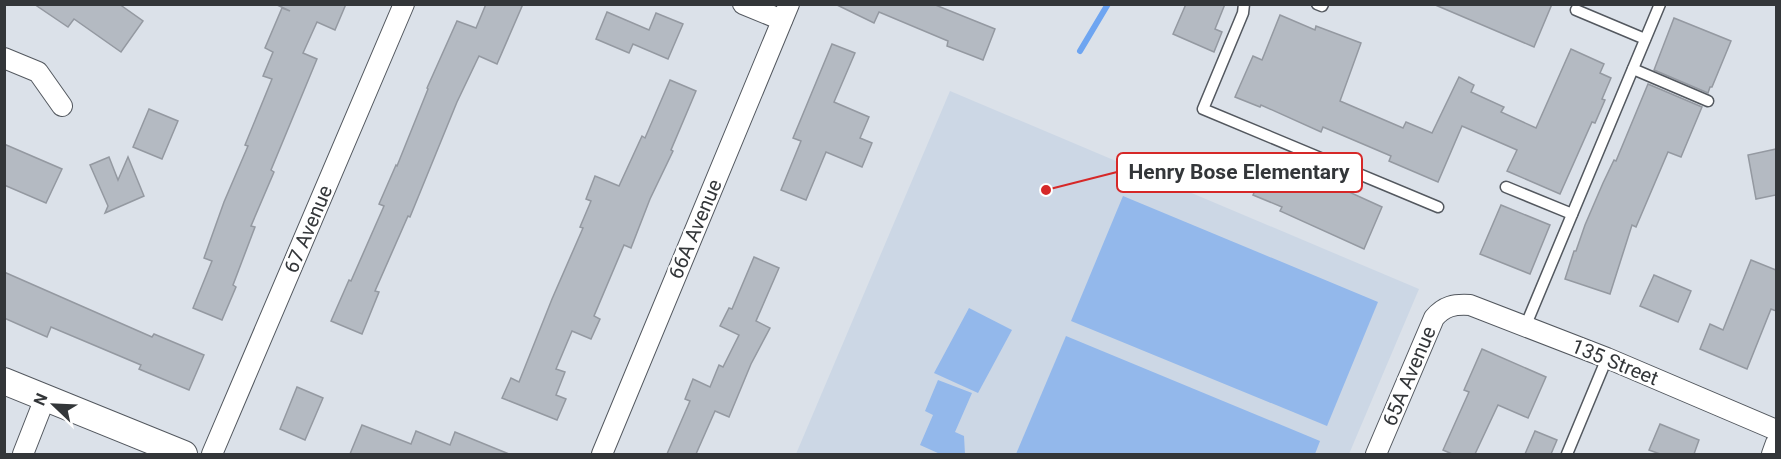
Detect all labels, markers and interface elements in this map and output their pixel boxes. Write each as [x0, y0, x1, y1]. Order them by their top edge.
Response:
callout: Henry Bose Elementary [1117, 153, 1362, 192]
text: Henry Bose Elementary [1128, 160, 1350, 184]
street label: 66A Avenue [663, 176, 727, 282]
street label: 67 Avenue [279, 182, 337, 276]
street label: 65A Avenue [1377, 323, 1441, 429]
street label: 135 Street [1568, 334, 1662, 390]
north arrow [24, 375, 84, 435]
text: N [30, 390, 52, 408]

